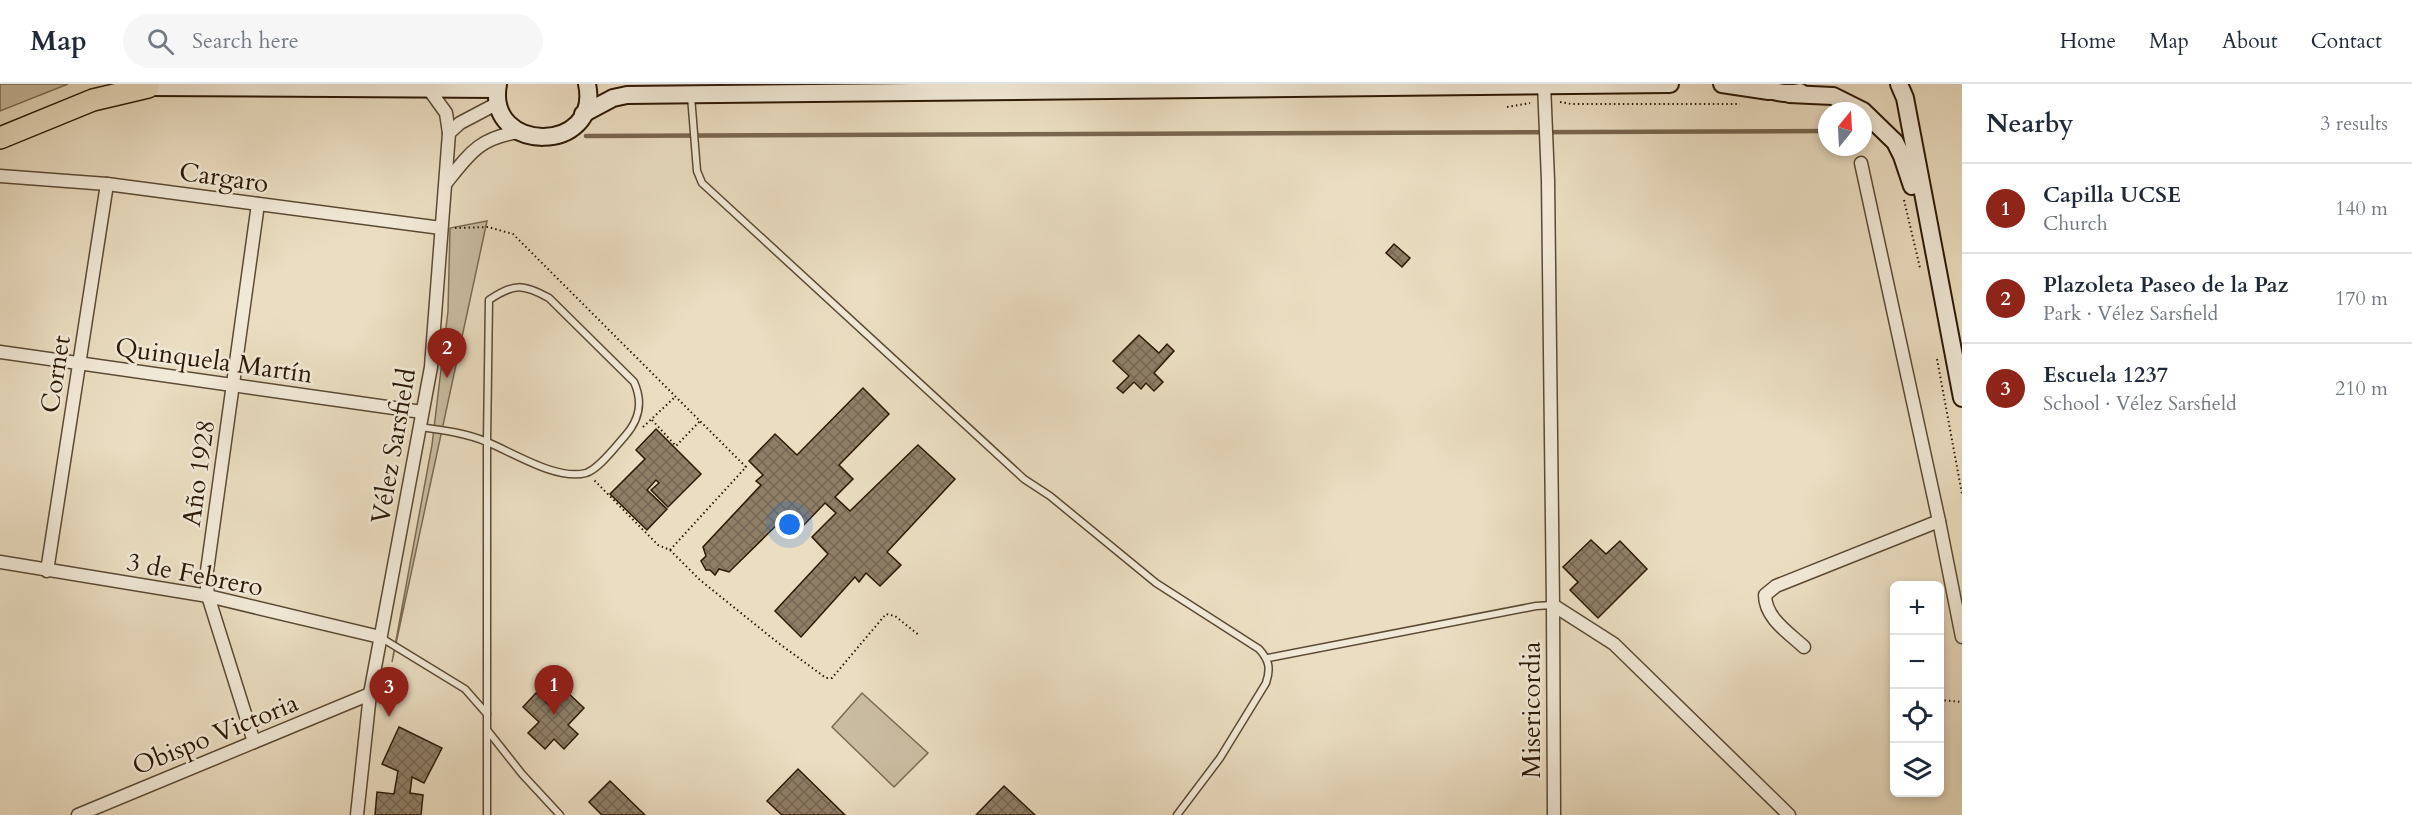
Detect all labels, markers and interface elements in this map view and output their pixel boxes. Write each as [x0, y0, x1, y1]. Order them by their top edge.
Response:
search box [123, 14, 543, 68]
text: Map [30, 22, 87, 60]
icon: search [144, 25, 177, 58]
text: Search here [192, 26, 299, 56]
text: Home [2060, 27, 2116, 56]
text: Map [2149, 27, 2189, 56]
text: About [2222, 27, 2278, 56]
text: Contact [2311, 27, 2382, 56]
north arrow [1818, 102, 1872, 156]
text: Nearby [1986, 106, 2074, 141]
text: 3 results [2320, 110, 2388, 137]
street label: Cargaro [177, 154, 271, 201]
text: Capilla UCSE [2043, 180, 2181, 210]
text: 1 [2000, 195, 2011, 222]
text: 140 m [2335, 195, 2388, 222]
text: Church [2043, 210, 2108, 237]
text: Plazoleta Paseo de la Paz [2043, 270, 2289, 300]
text: 2 [2000, 285, 2011, 312]
text: 170 m [2335, 285, 2388, 312]
text: Park · Vélez Sarsfield [2043, 300, 2218, 327]
pin: 2 [428, 328, 466, 378]
street label: Quinquela Martín [113, 329, 315, 392]
street label: Cornet [32, 333, 79, 415]
text: Escuela 1237 [2043, 360, 2168, 390]
street label: Vélez Sarsfield [363, 365, 424, 527]
text: 3 [2000, 375, 2011, 402]
text: 210 m [2335, 375, 2388, 402]
text: School · Vélez Sarsfield [2043, 390, 2237, 417]
street label: Año 1928 [174, 417, 223, 529]
your location [775, 510, 804, 539]
street label: 3 de Febrero [124, 544, 266, 605]
map controls [1890, 581, 1944, 797]
button: + [1890, 581, 1944, 635]
button: − [1890, 635, 1944, 689]
street label: Misericordia [1514, 642, 1549, 778]
pin: 1 [534, 666, 574, 715]
pin: 3 [370, 668, 408, 717]
street label: Obispo Victoria [127, 685, 303, 784]
button: locate [1890, 689, 1944, 743]
button: layers [1890, 743, 1944, 797]

